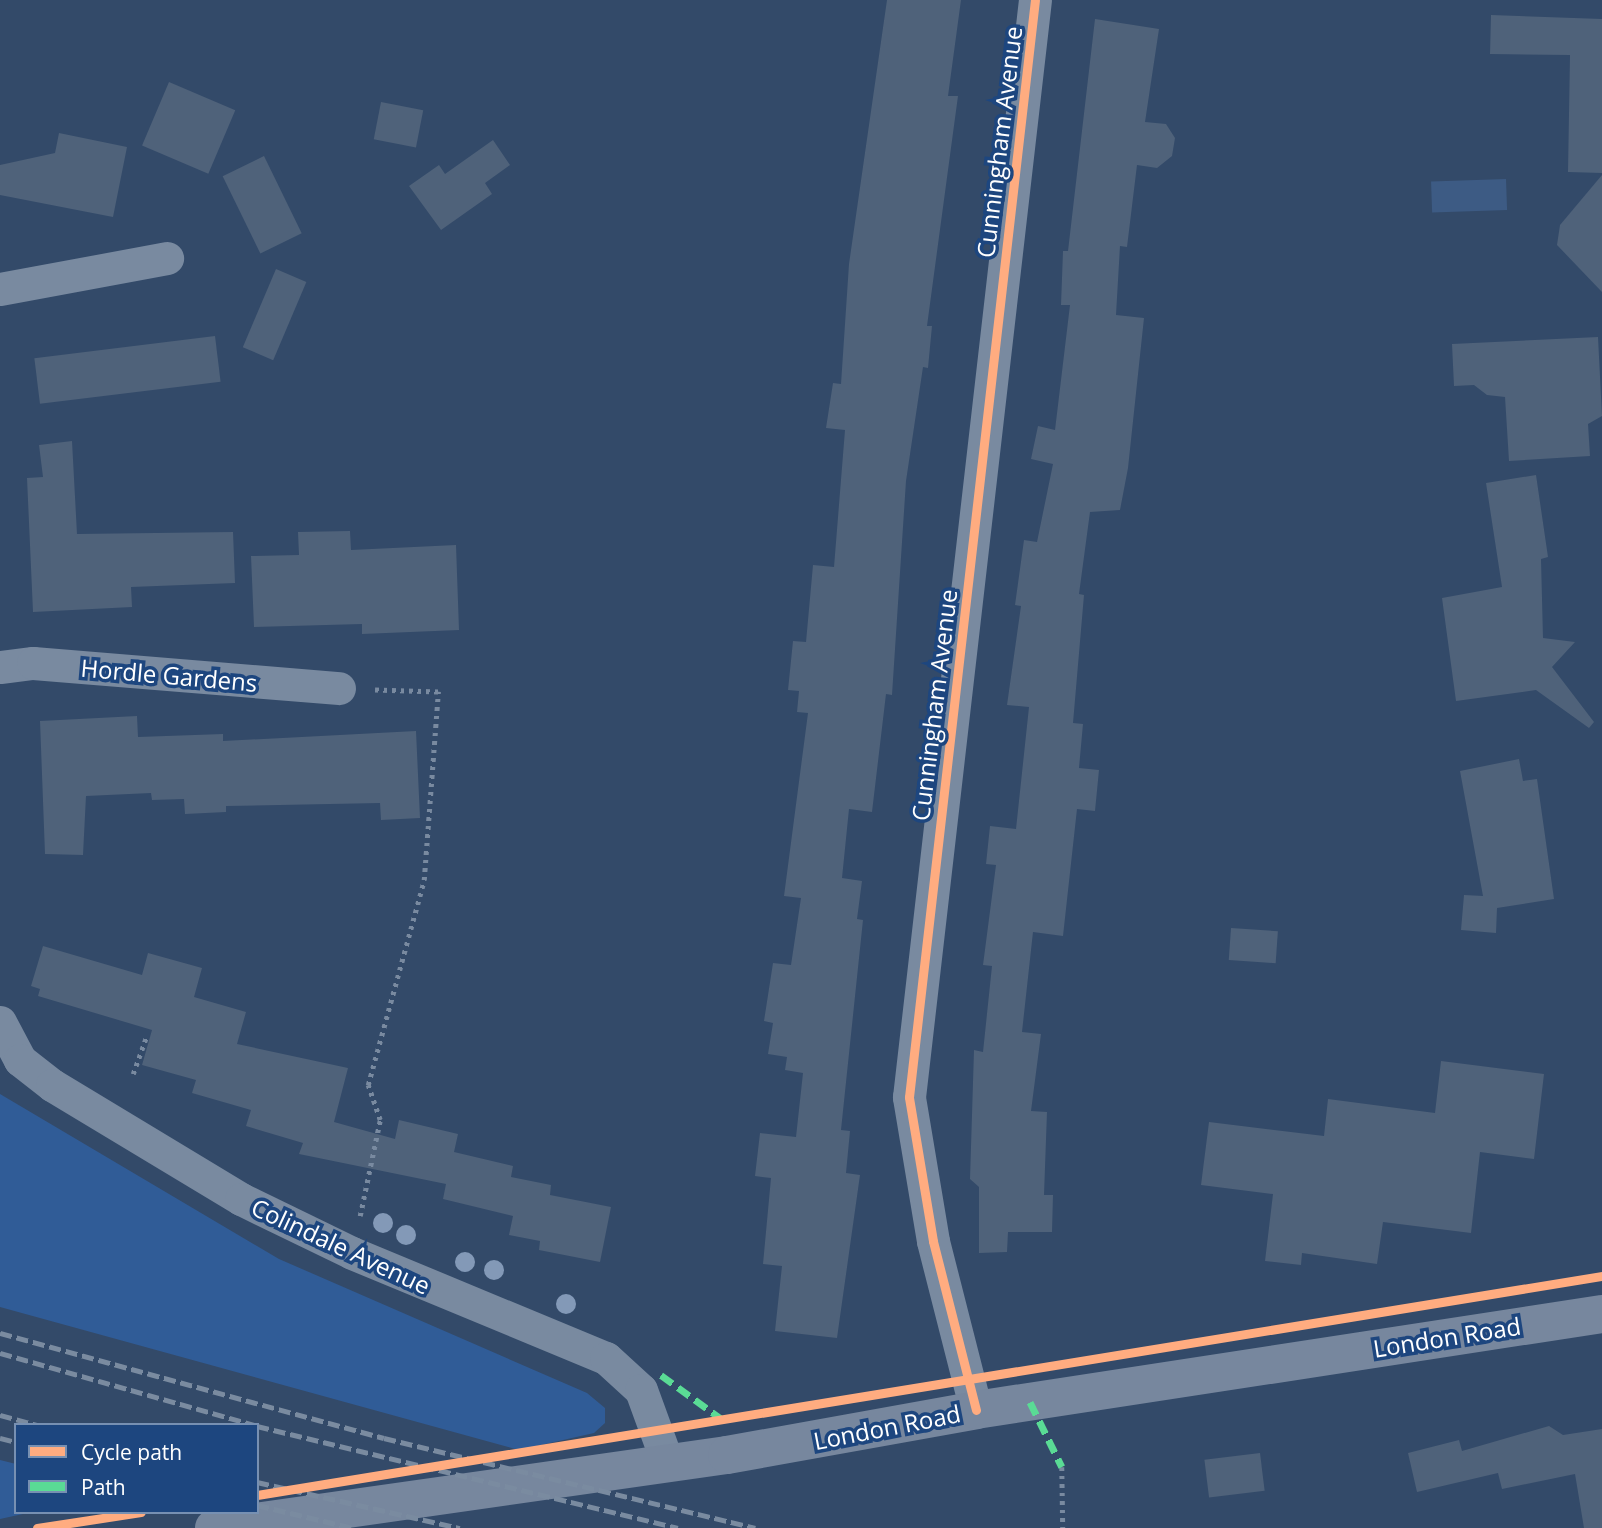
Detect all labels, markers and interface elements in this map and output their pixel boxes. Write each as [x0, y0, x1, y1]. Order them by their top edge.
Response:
street label: Cunningham Avenue [971, 25, 1027, 259]
street label: Cunningham Avenue [906, 588, 962, 822]
street label: Hordle Gardens [79, 653, 259, 697]
street label: Colindale Avenue [247, 1192, 435, 1300]
street label: London Road [1371, 1311, 1523, 1363]
street label: London Road [811, 1399, 963, 1455]
legend [14, 1423, 259, 1514]
text: Cycle path [81, 1438, 182, 1466]
text: Path [81, 1473, 126, 1501]

